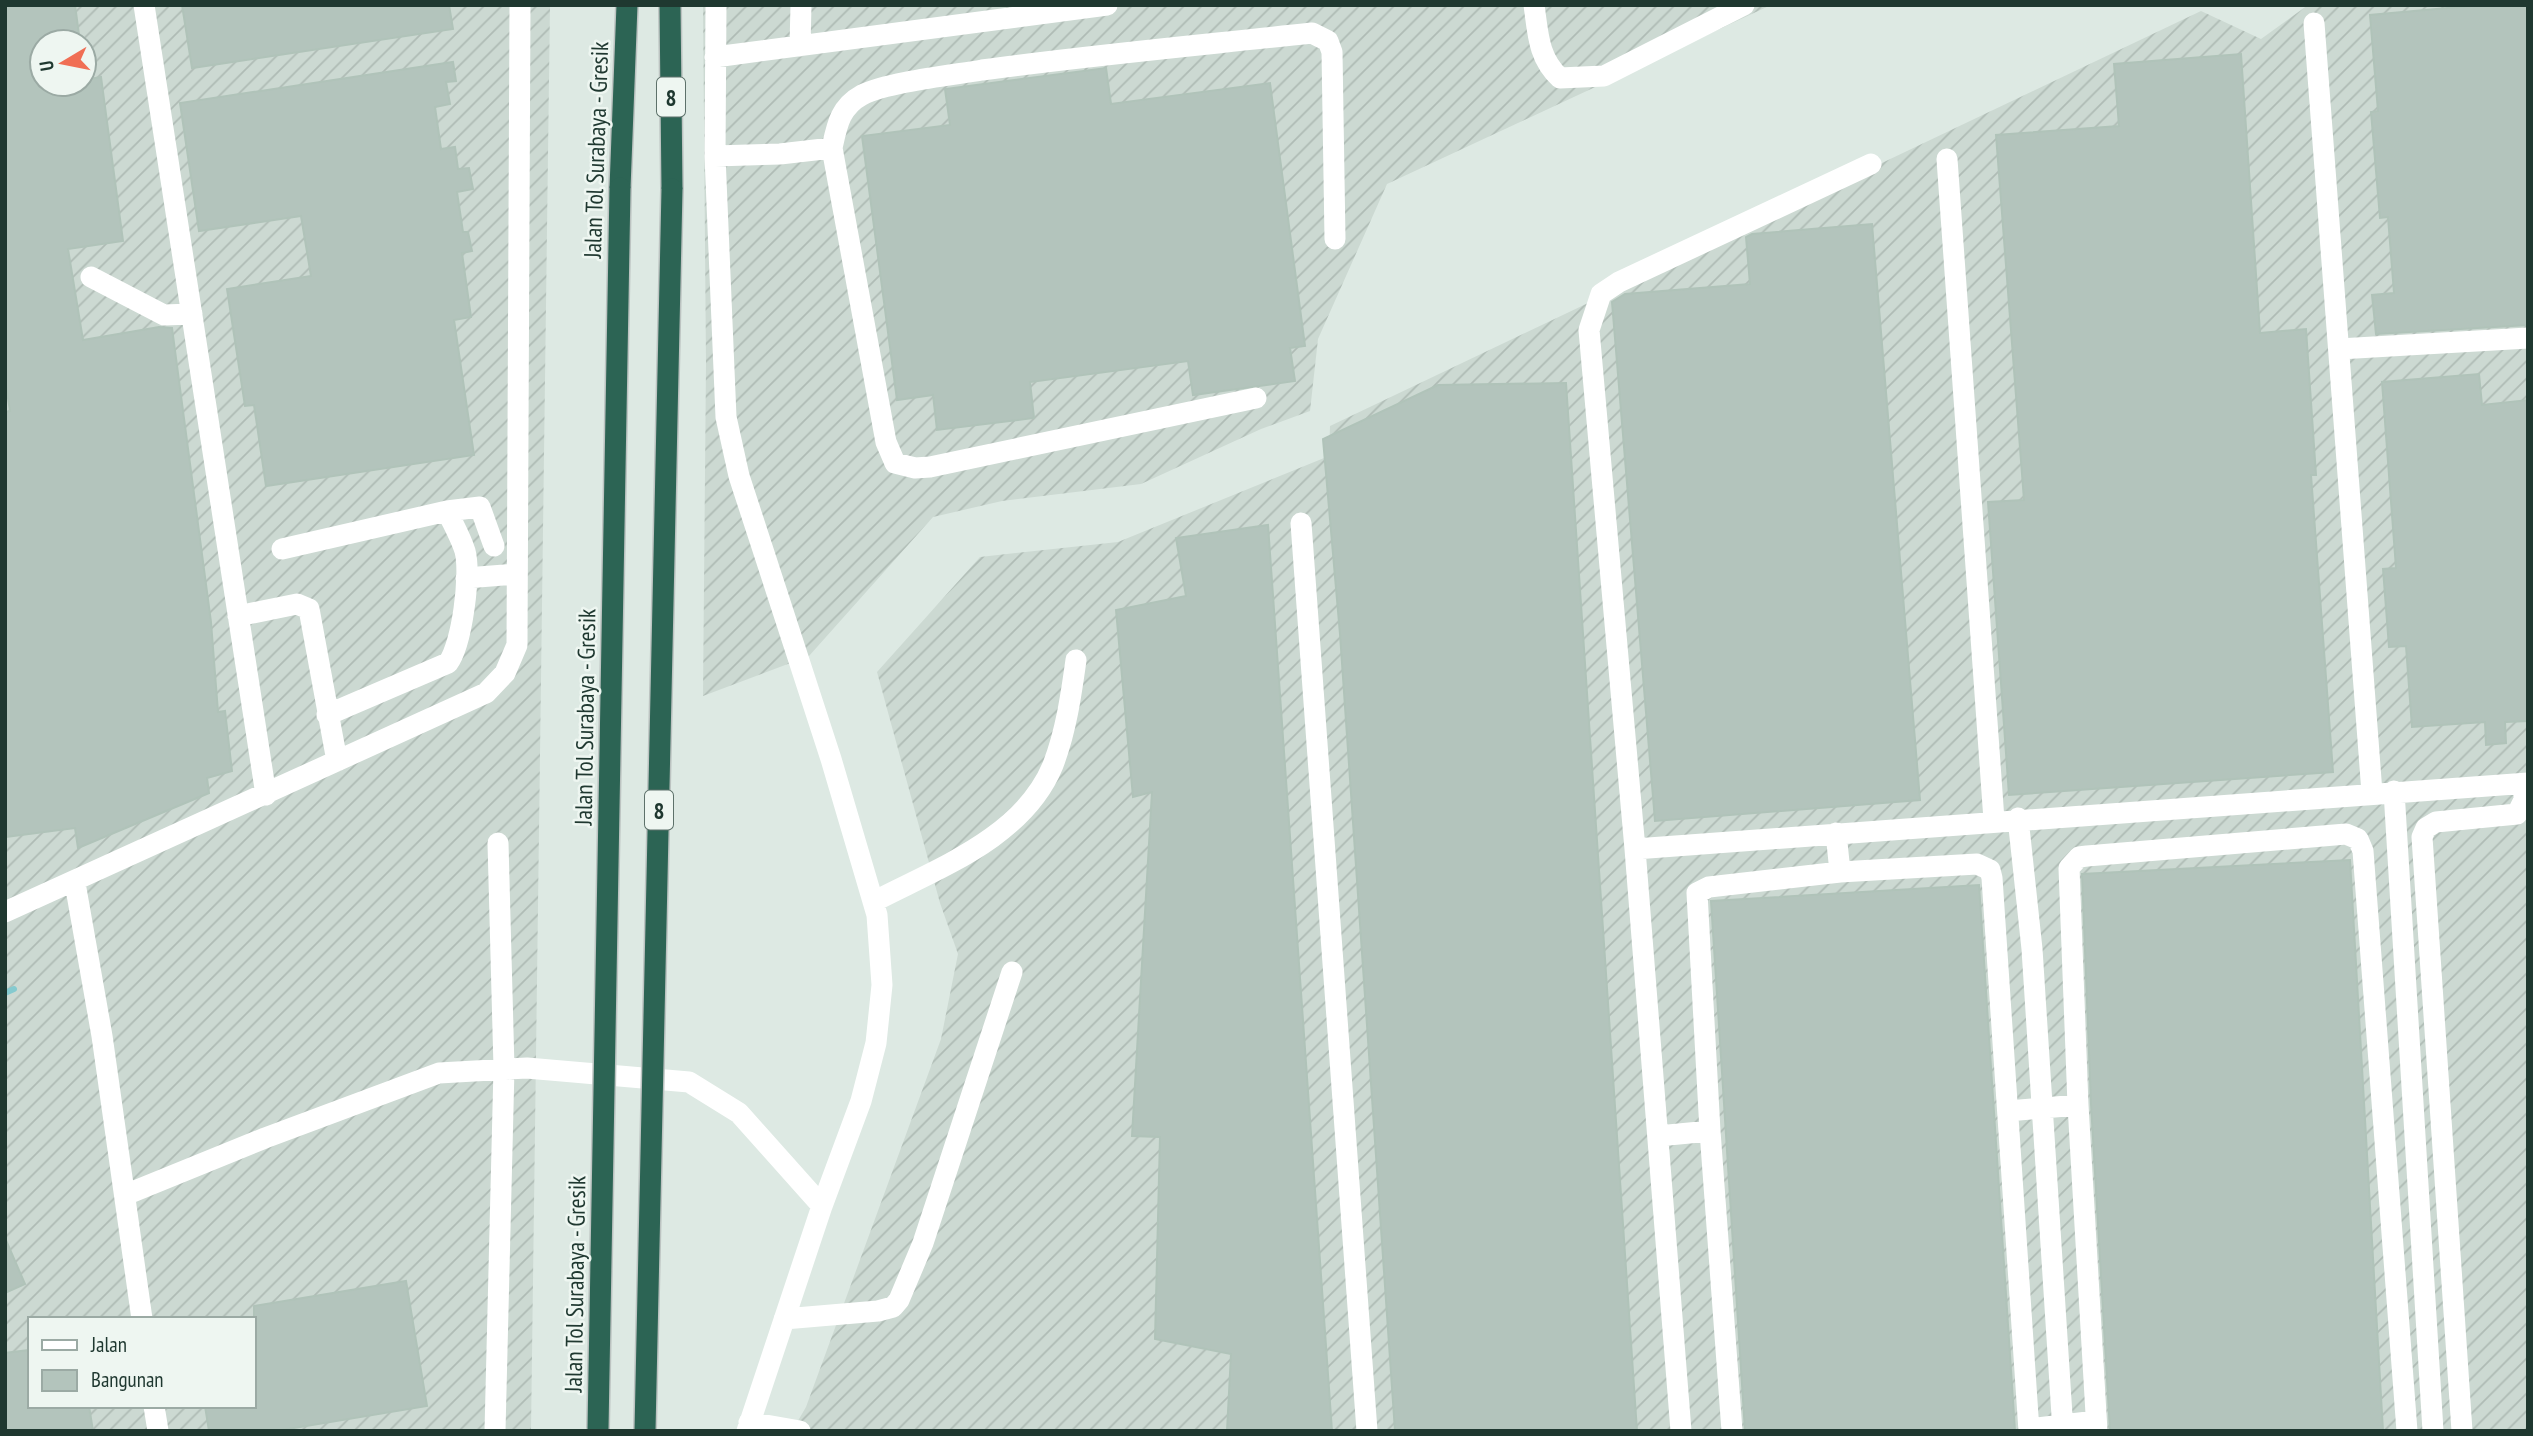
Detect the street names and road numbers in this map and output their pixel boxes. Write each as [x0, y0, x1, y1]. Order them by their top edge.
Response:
street label: Jalan Tol Surabaya - Gresik [577, 41, 615, 260]
road number: 8 [657, 78, 685, 116]
street label: Jalan Tol Surabaya - Gresik [568, 608, 602, 827]
road number: 8 [645, 790, 673, 830]
street label: Jalan Tol Surabaya - Gresik [558, 1175, 592, 1394]

